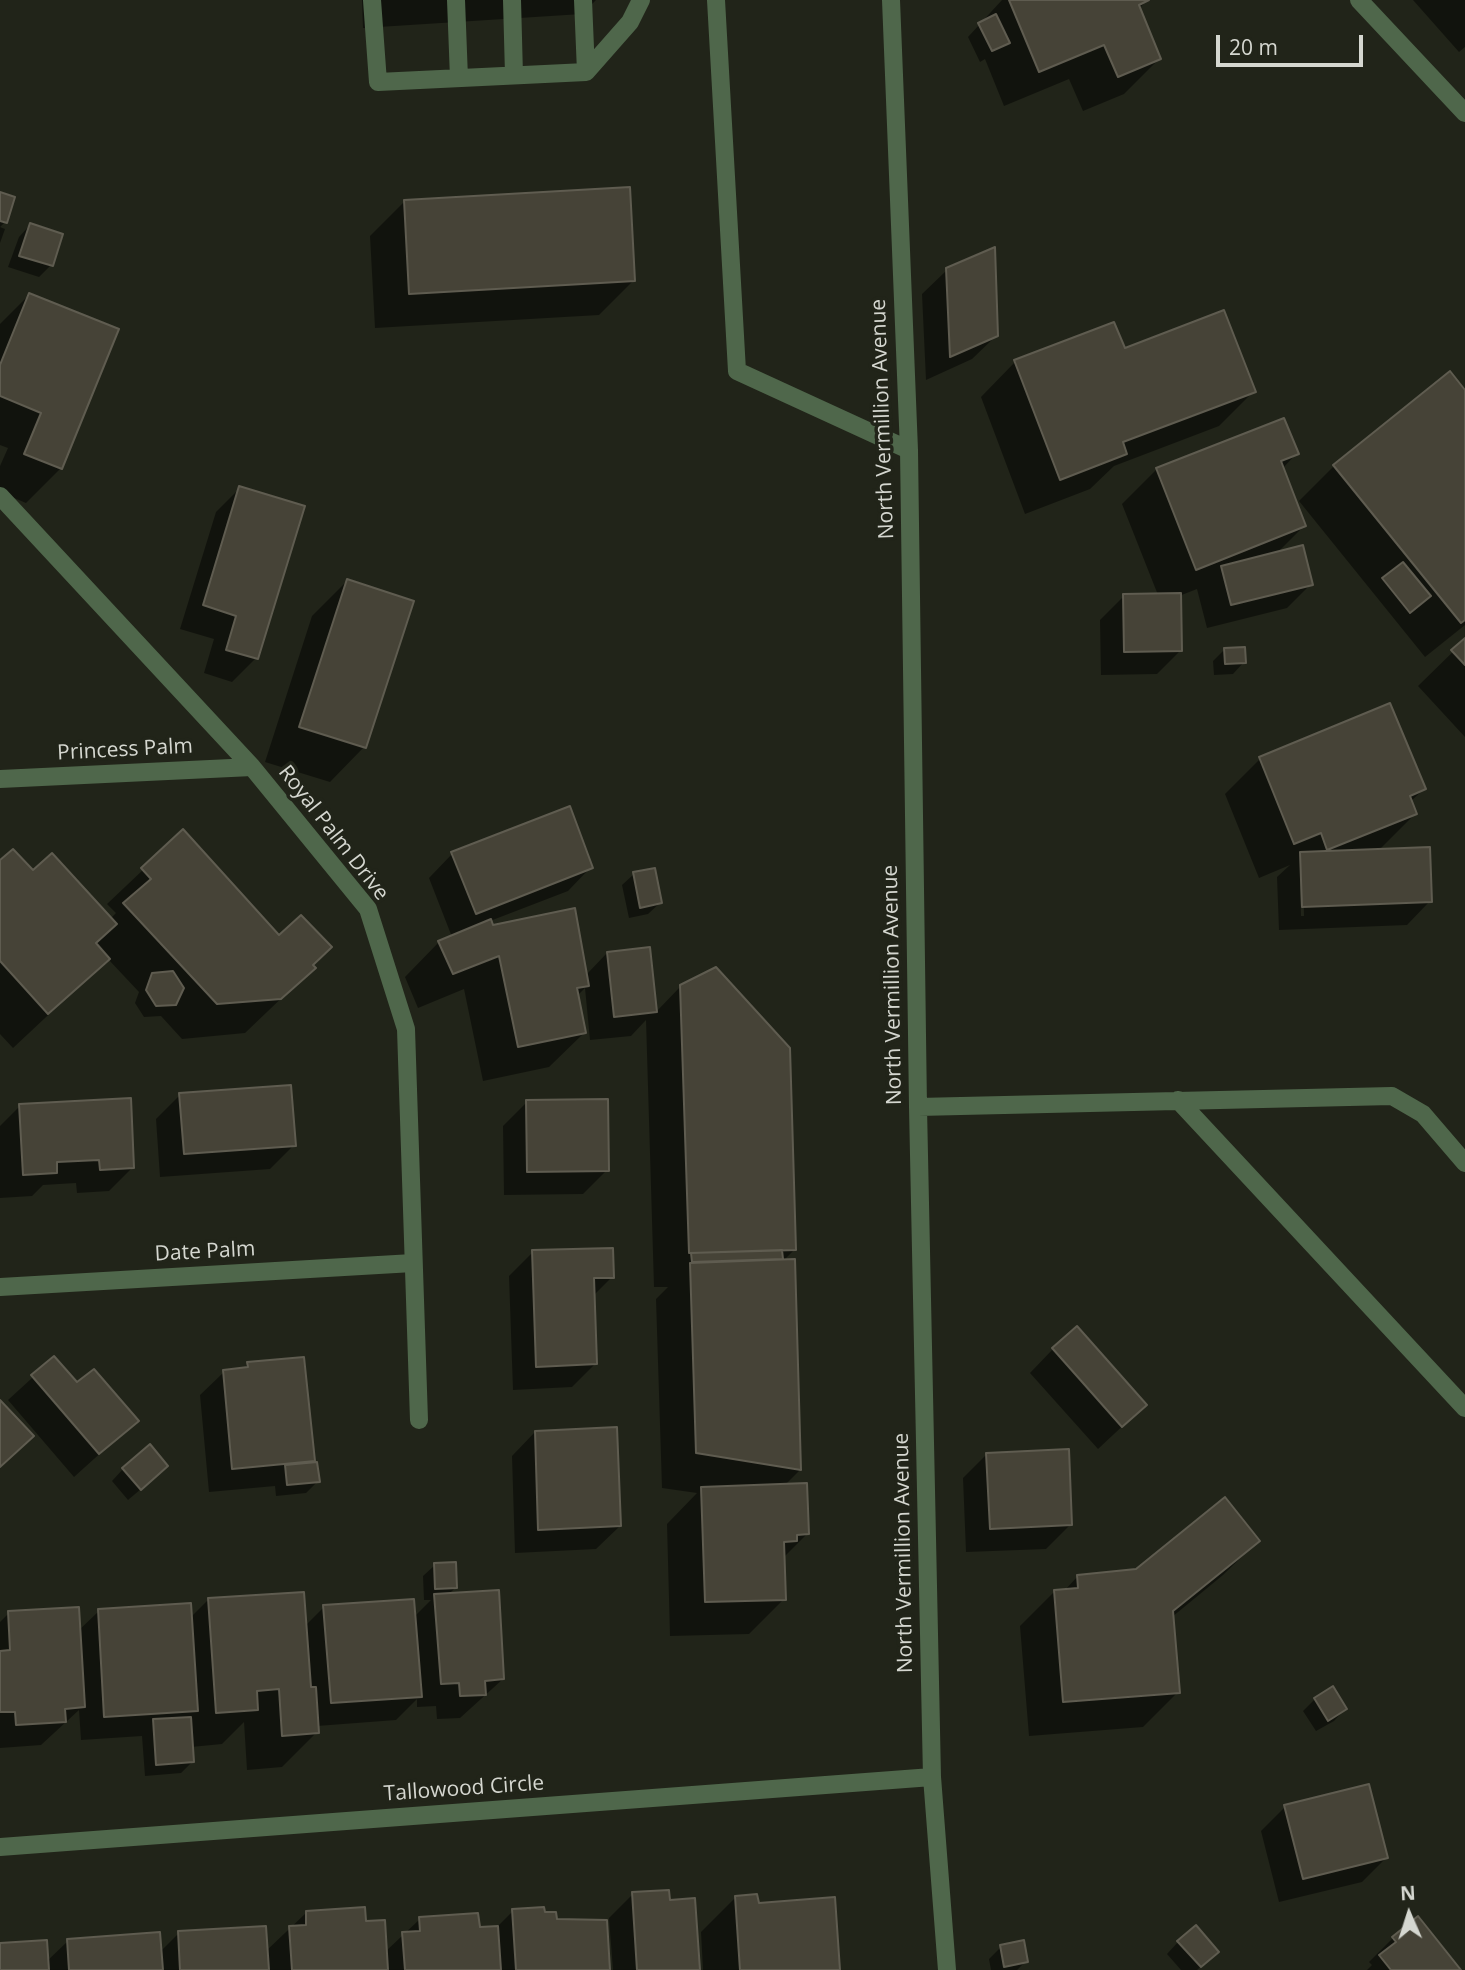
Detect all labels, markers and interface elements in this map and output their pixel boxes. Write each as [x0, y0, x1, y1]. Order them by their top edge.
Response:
scale bar [1220, 21, 1367, 65]
text: 20 m [1229, 33, 1278, 61]
street label: North Vermillion Avenue [866, 298, 900, 540]
street label: Princess Palm [57, 734, 193, 766]
street label: Royal Palm Drive [272, 760, 394, 906]
street label: North Vermillion Avenue [878, 865, 908, 1105]
street label: Date Palm [154, 1237, 256, 1267]
street label: North Vermillion Avenue [889, 1433, 919, 1673]
street label: Tallowood Circle [383, 1771, 545, 1807]
north arrow [1374, 1879, 1444, 1949]
text: N [1399, 1880, 1416, 1906]

